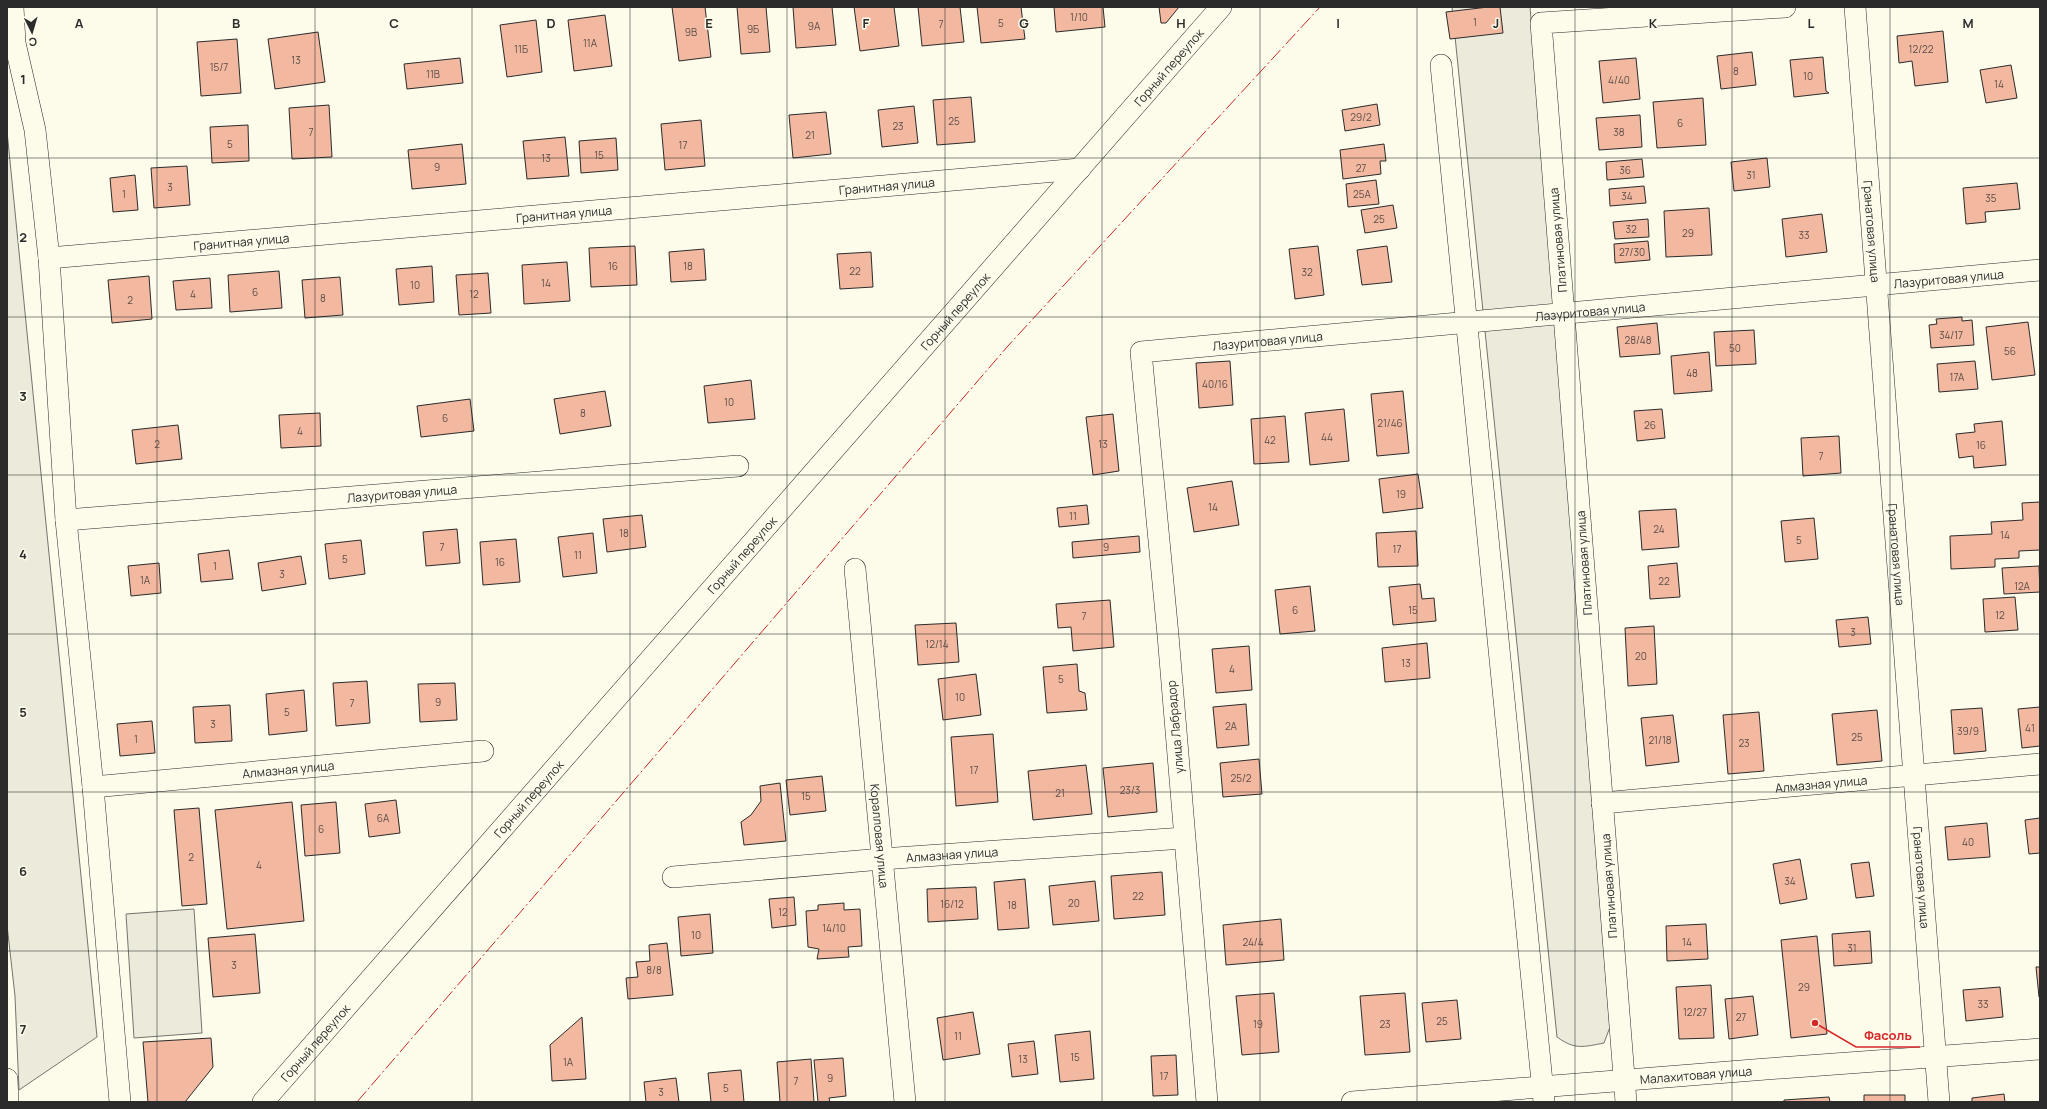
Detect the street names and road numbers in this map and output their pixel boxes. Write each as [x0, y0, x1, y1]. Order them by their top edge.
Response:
street label: Горный переулок [1130, 24, 1208, 110]
street label: Гранитная улица [838, 173, 936, 198]
street label: Гранатовая улица [1860, 180, 1885, 283]
street label: Платиновая улица [1545, 187, 1571, 293]
street label: Гранитная улица [515, 201, 613, 226]
street label: Гранитная улица [193, 229, 290, 254]
street label: Лазуритовая улица [1893, 265, 2005, 292]
street label: Горный переулок [916, 268, 994, 353]
street label: Лазуритовая улица [1534, 298, 1646, 325]
street label: Лазуритовая улица [1212, 327, 1323, 354]
street label: Лазуритовая улица [346, 480, 458, 506]
street label: Гранатовая улица [1885, 503, 1909, 606]
street label: Платиновая улица [1572, 510, 1596, 616]
street label: Горный переулок [703, 512, 781, 597]
street label: улица Лабрадор [1162, 680, 1188, 774]
street label: Горный переулок [490, 755, 568, 841]
street label: Алмазная улица [241, 756, 335, 782]
street label: Алмазная улица [1774, 771, 1868, 796]
street label: Коралловая улица [867, 783, 893, 889]
street label: Гранатовая улица [1909, 826, 1934, 929]
street label: Платиновая улица [1597, 833, 1621, 939]
street label: Алмазная улица [905, 842, 999, 866]
street label: Горный переулок [276, 999, 354, 1085]
street label: Малахитовая улица [1639, 1062, 1753, 1088]

